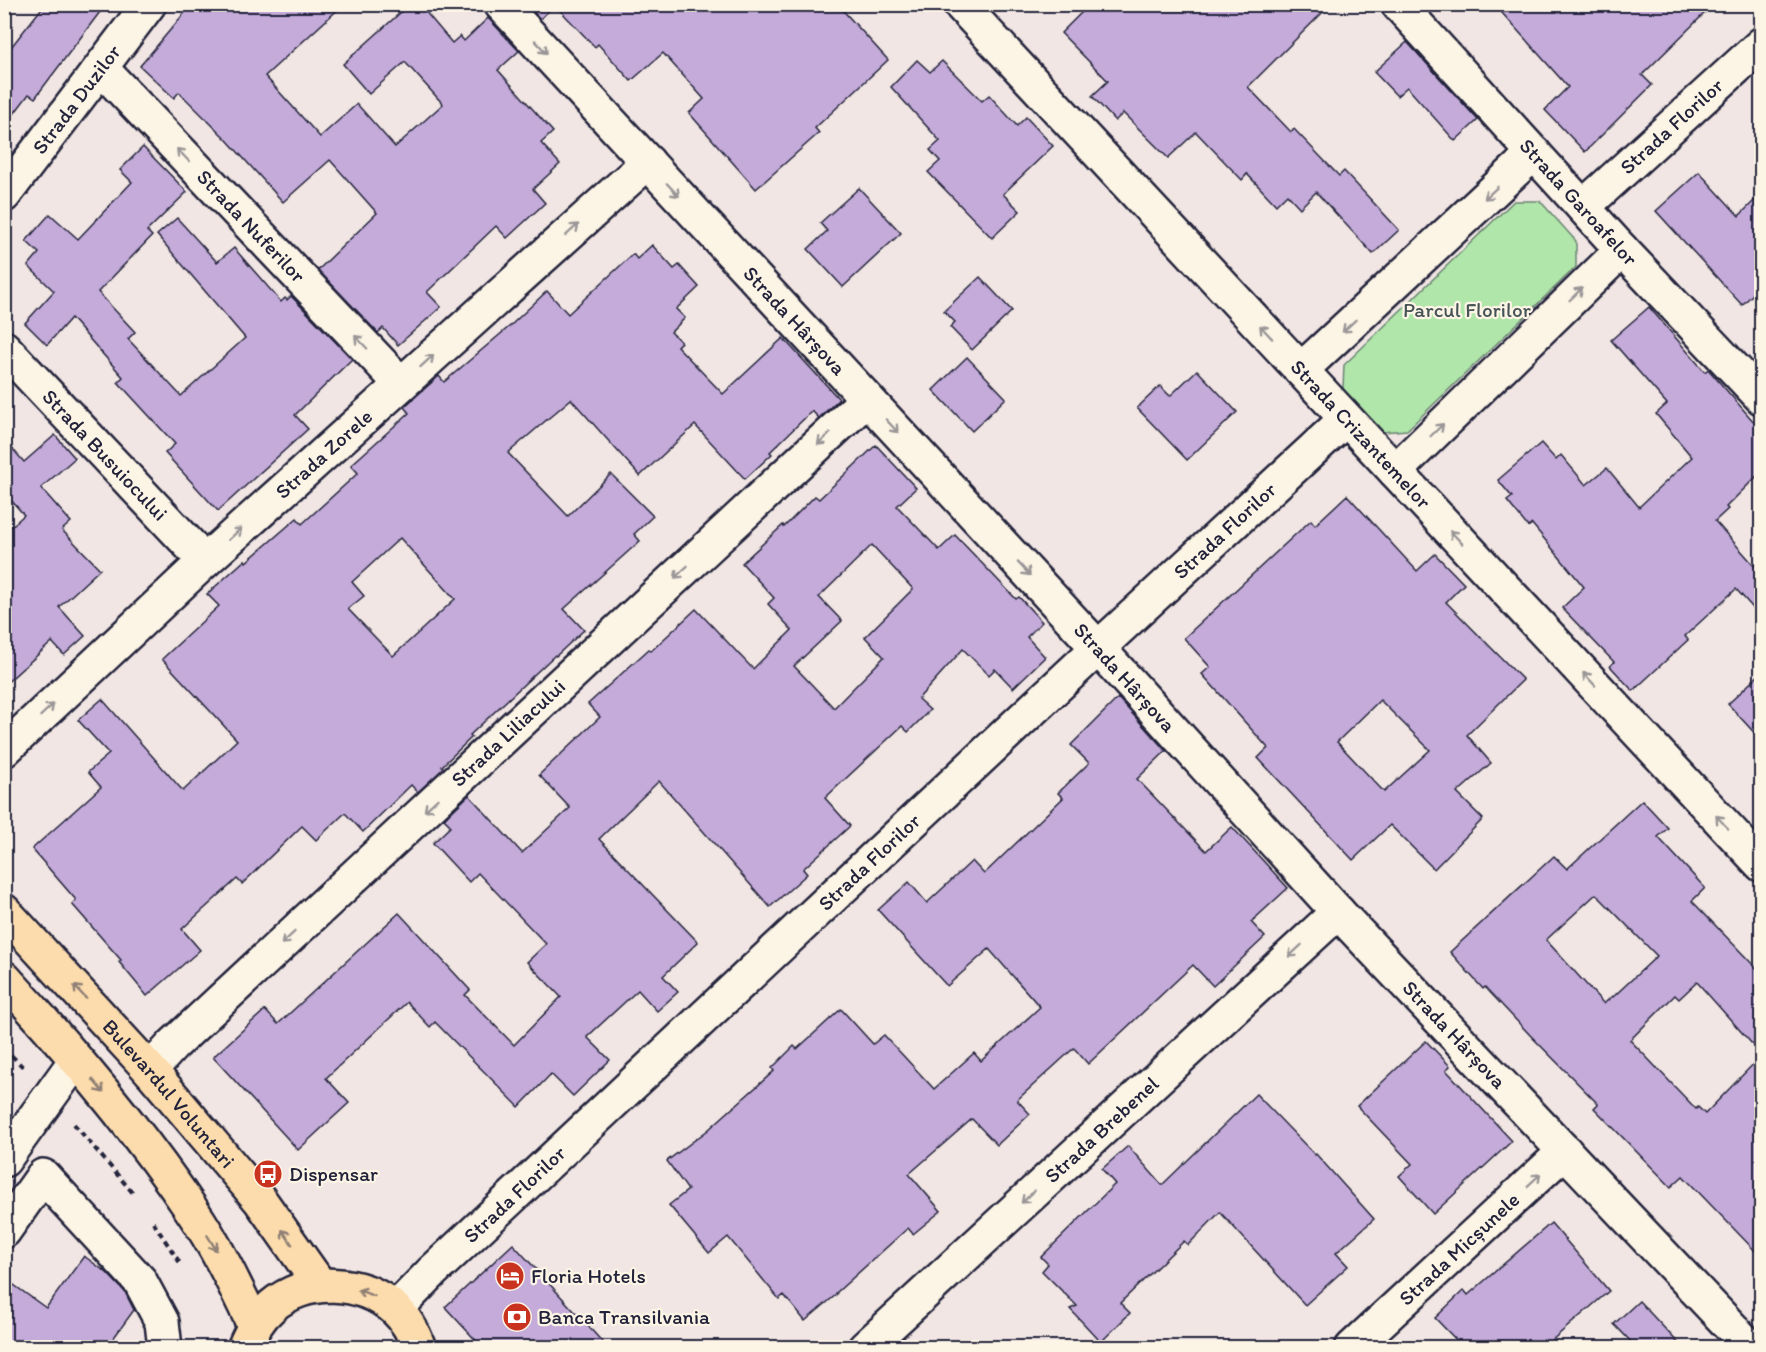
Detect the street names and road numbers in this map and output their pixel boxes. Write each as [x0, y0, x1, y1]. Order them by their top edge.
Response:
street label: Strada Duzilor [27, 39, 126, 159]
street label: Strada Florilor [1615, 72, 1729, 179]
street label: Strada Garoafelor [1515, 133, 1643, 271]
street label: Strada Nuferilor [192, 164, 311, 288]
street label: Strada Hârșova [738, 261, 852, 380]
street label: Strada Crizantemelor [1286, 354, 1437, 514]
street label: Strada Busuiocului [37, 384, 173, 525]
street label: Strada Zorele [270, 403, 377, 504]
street label: Strada Florilor [1168, 476, 1282, 584]
street label: Strada Hârșova [1069, 617, 1181, 737]
street label: Strada Liliacului [446, 673, 570, 792]
street label: Strada Florilor [813, 808, 926, 916]
street label: Strada Hârșova [1398, 975, 1512, 1094]
street label: Bulevardul Voluntari [98, 1014, 240, 1173]
street label: Strada Brebenel [1039, 1071, 1164, 1188]
street label: Strada Florilor [458, 1140, 571, 1248]
street label: Strada Micșunele [1393, 1187, 1524, 1310]

